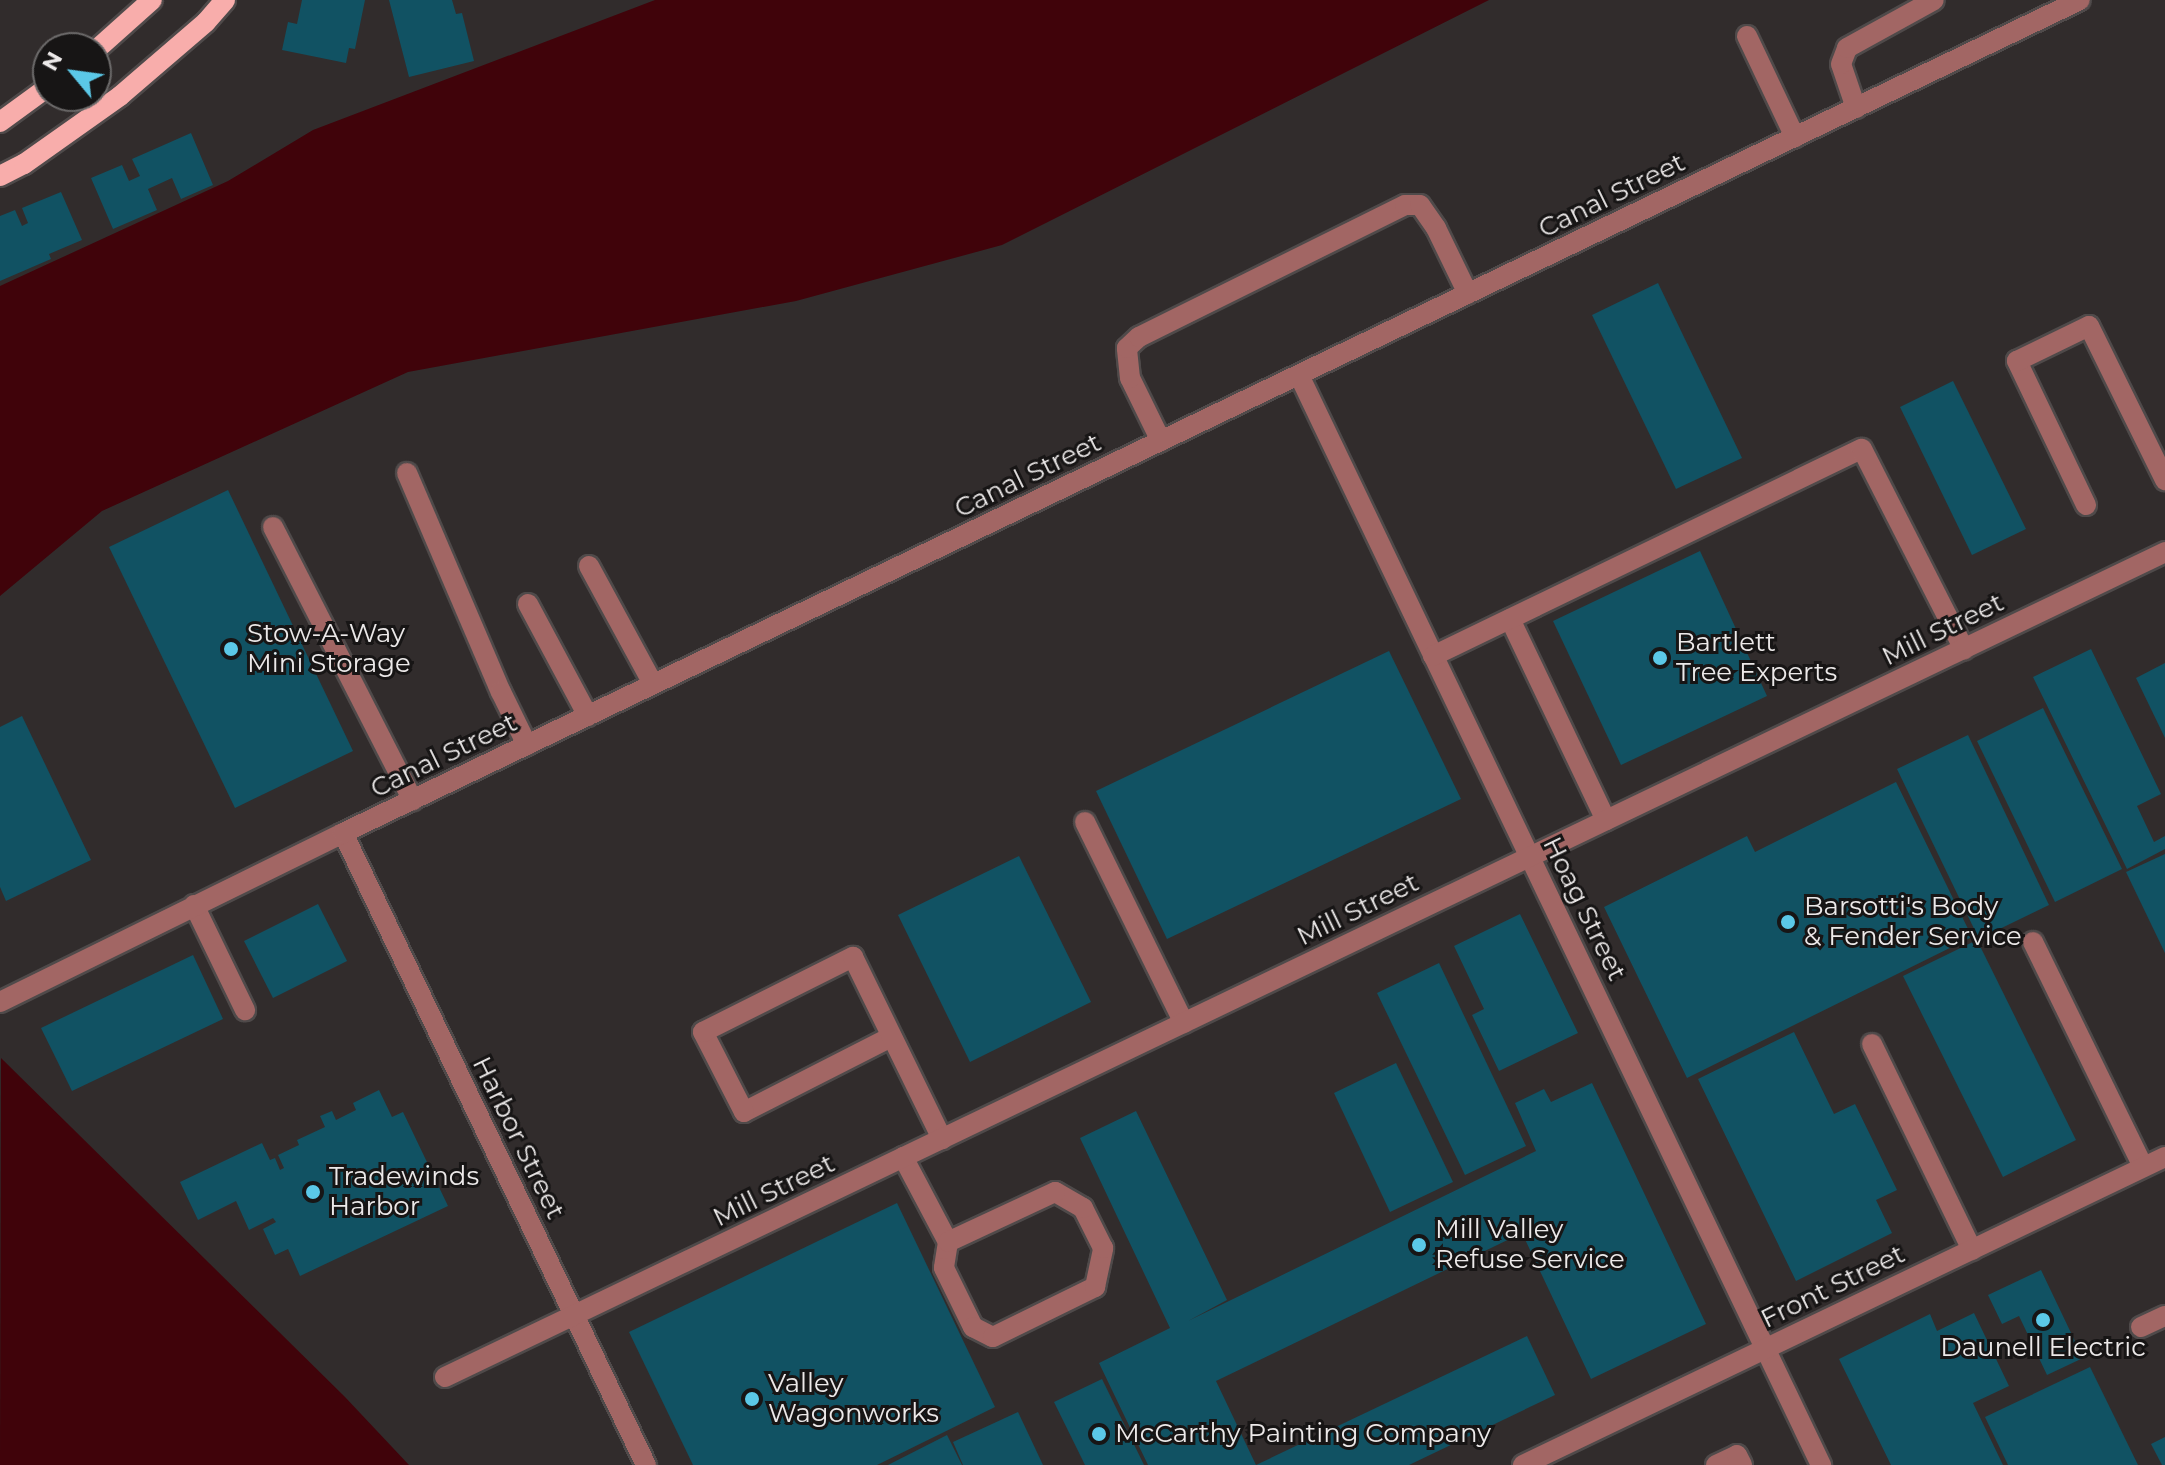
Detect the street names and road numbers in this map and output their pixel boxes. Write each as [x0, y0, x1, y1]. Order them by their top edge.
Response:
street label: Canal Street [1534, 147, 1690, 245]
street label: Canal Street [950, 427, 1106, 525]
street label: Mill Street [1877, 587, 2009, 673]
street label: Canal Street [366, 707, 522, 805]
street label: Hoag Street [1536, 832, 1632, 986]
street label: Mill Street [1292, 867, 1424, 953]
street label: Harbor Street [465, 1052, 571, 1224]
street label: Mill Street [708, 1148, 840, 1234]
street label: Front Street [1756, 1239, 1910, 1335]

